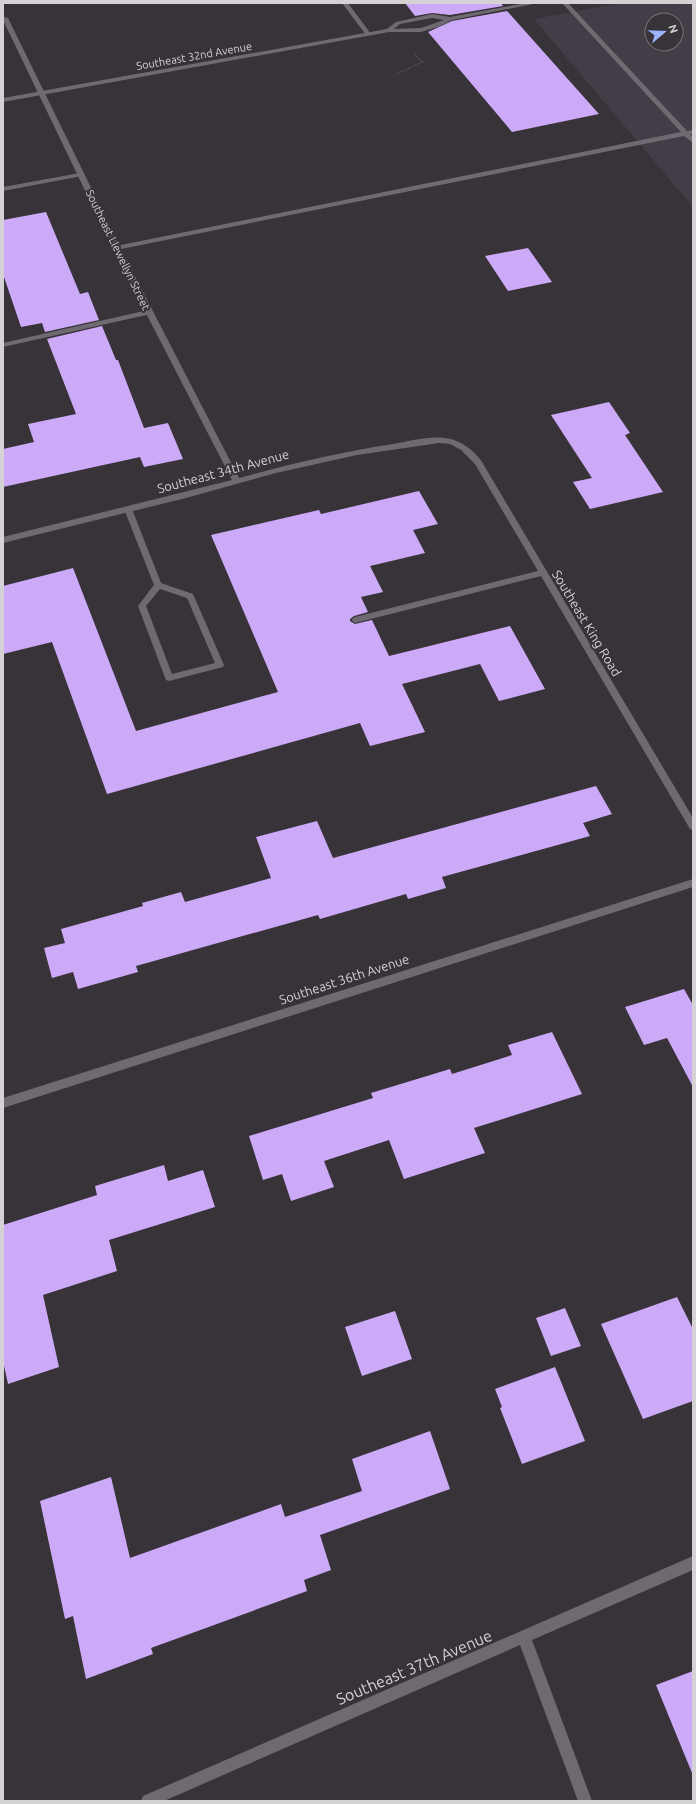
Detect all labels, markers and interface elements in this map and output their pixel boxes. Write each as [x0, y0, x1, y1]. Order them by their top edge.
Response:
north arrow [644, 12, 684, 52]
text: N [666, 23, 680, 35]
street label: Southeast 32nd Avenue [135, 40, 253, 72]
street label: Southeast Llewellyn Street [84, 188, 153, 313]
street label: Southeast 34th Avenue [156, 447, 290, 495]
street label: Southeast King Road [550, 567, 624, 679]
street label: Southeast 36th Avenue [277, 951, 411, 1007]
street label: Southeast 37th Avenue [333, 1626, 495, 1708]

